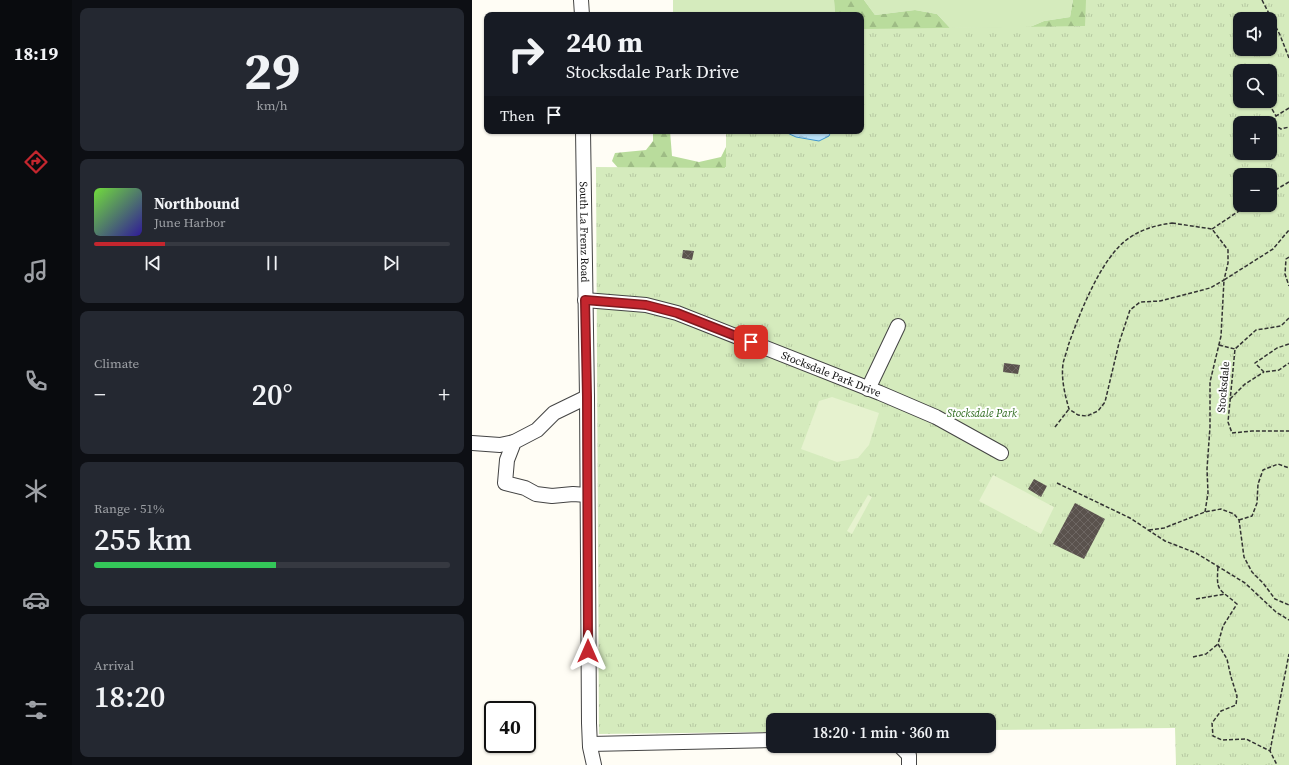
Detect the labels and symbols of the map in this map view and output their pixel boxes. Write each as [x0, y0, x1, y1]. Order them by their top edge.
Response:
street label: South La Frenz Road [576, 181, 592, 283]
pin [734, 325, 768, 359]
street label: Stocksdale Park Drive [779, 348, 884, 401]
street label: Stocksdale [1214, 360, 1233, 413]
park label: Stocksdale Park [947, 406, 1018, 421]
position arrow [567, 630, 609, 672]
speed limit sign: 40 [484, 701, 536, 753]

